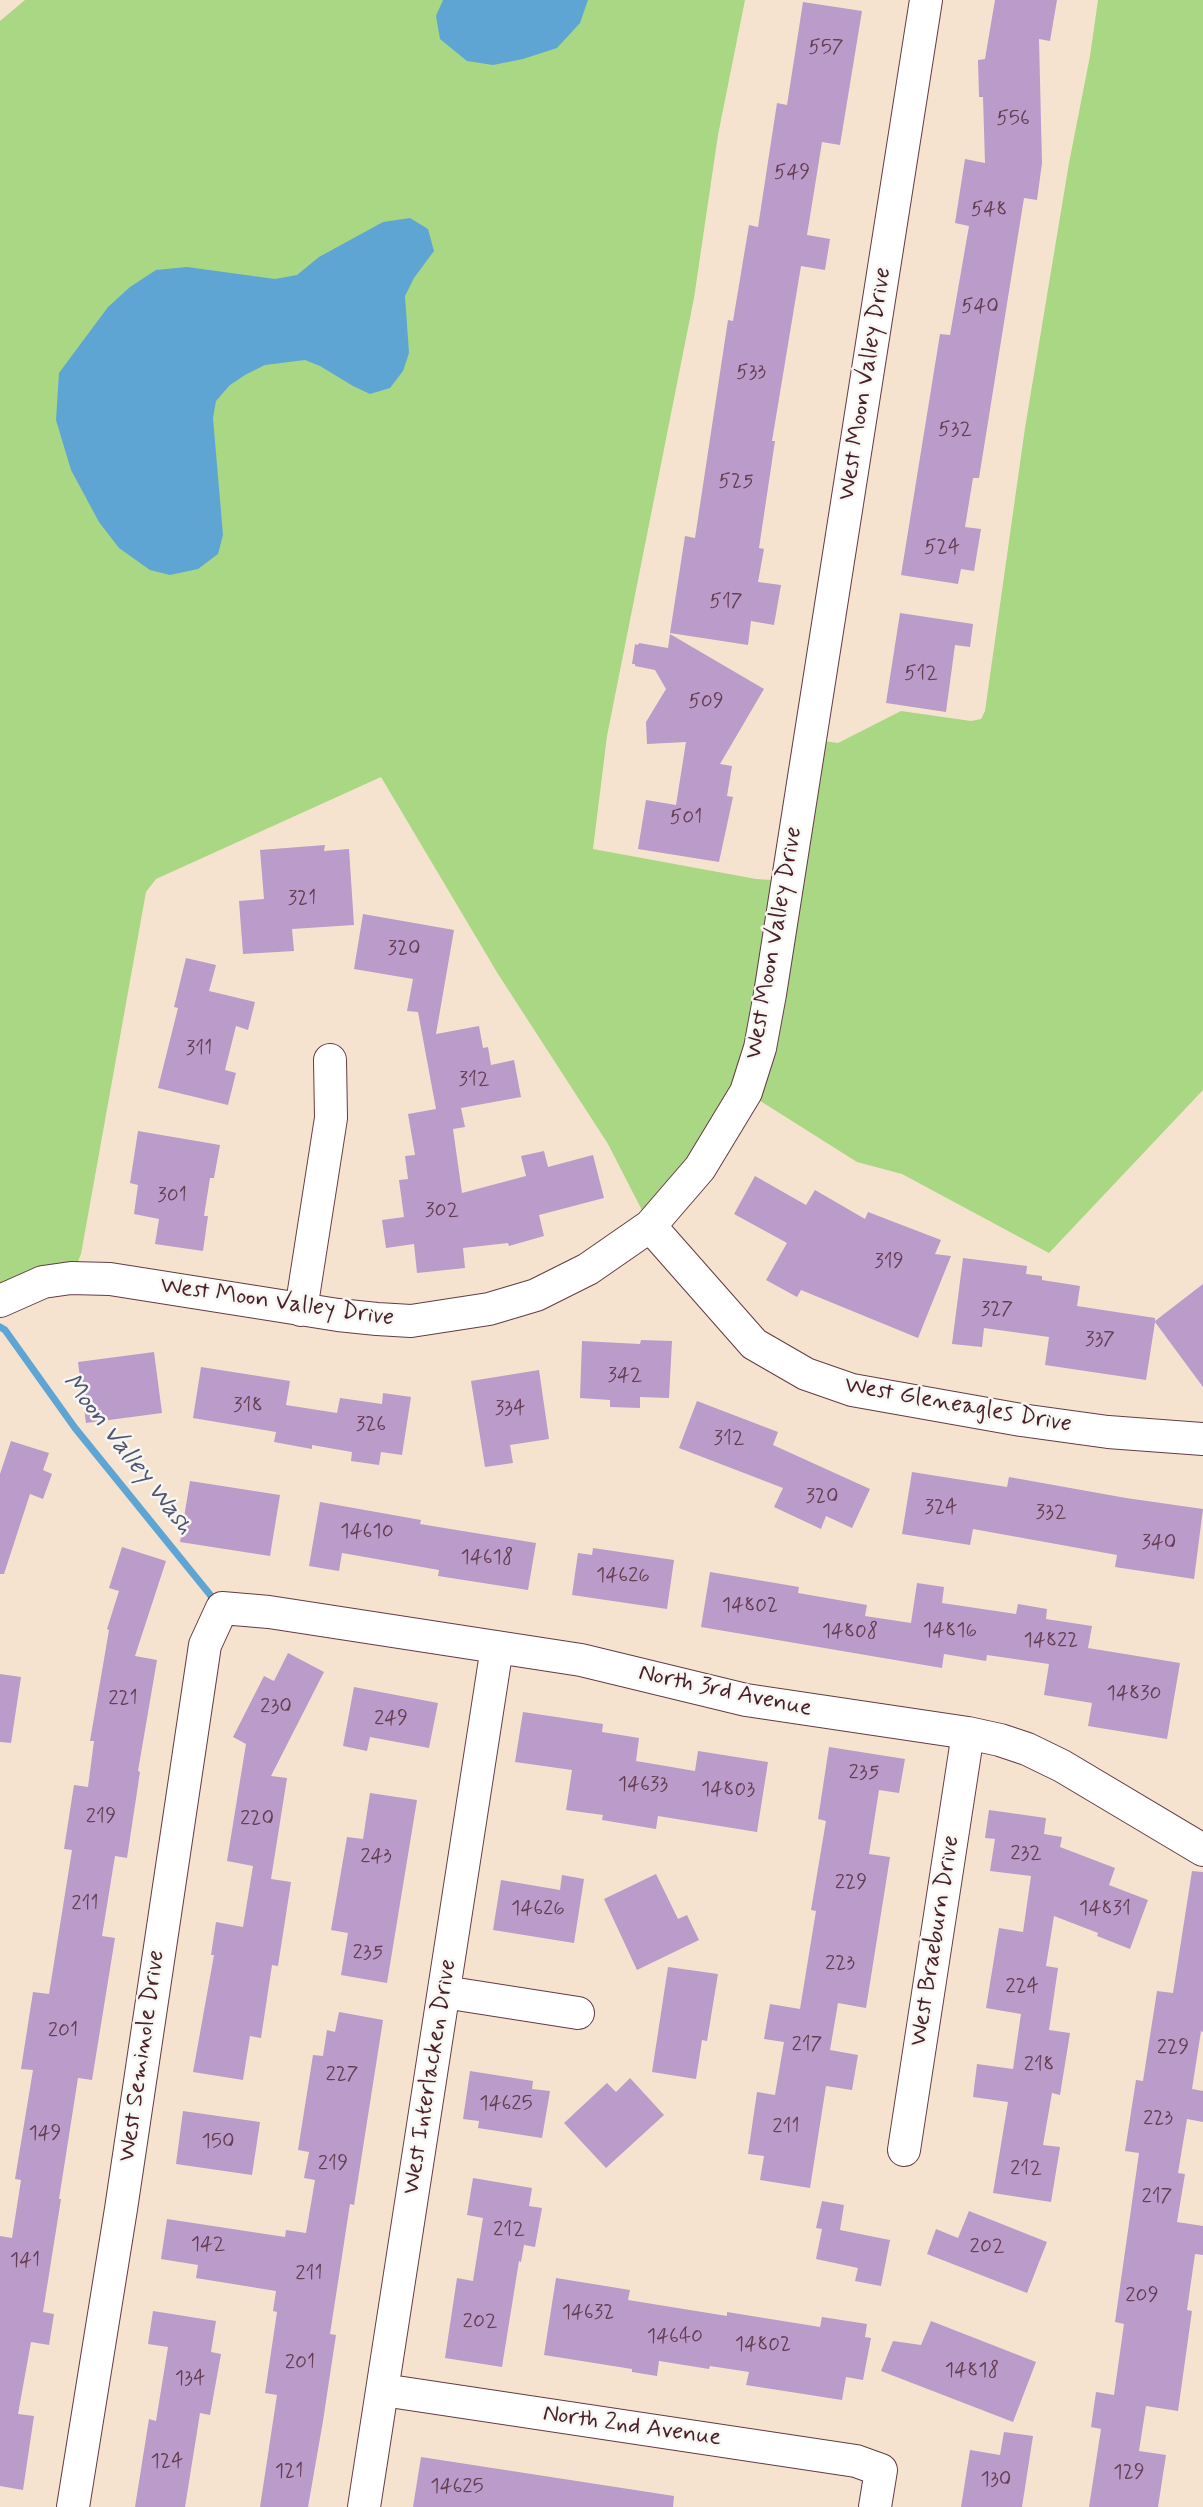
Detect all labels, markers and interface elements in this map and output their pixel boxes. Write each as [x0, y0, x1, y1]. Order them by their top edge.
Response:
house number: 557 [808, 36, 844, 62]
house number: 556 [996, 107, 1030, 133]
house number: 549 [774, 161, 810, 187]
house number: 548 [971, 198, 1007, 224]
street label: West Moon Valley Drive [833, 265, 899, 503]
house number: 540 [961, 295, 999, 321]
house number: 533 [736, 361, 766, 387]
house number: 532 [938, 418, 972, 444]
house number: 525 [718, 470, 754, 496]
house number: 524 [924, 536, 960, 562]
house number: 517 [709, 590, 743, 616]
house number: 512 [904, 662, 938, 688]
house number: 509 [688, 690, 724, 716]
house number: 501 [670, 806, 702, 832]
street label: West Moon Valley Drive [740, 824, 810, 1062]
house number: 321 [288, 887, 316, 913]
house number: 320 [387, 937, 421, 963]
house number: 311 [186, 1037, 212, 1063]
house number: 312 [458, 1068, 490, 1094]
house number: 301 [157, 1184, 187, 1210]
house number: 302 [425, 1199, 459, 1225]
house number: 319 [874, 1250, 904, 1276]
street label: West Moon Valley Drive [158, 1272, 396, 1334]
house number: 327 [981, 1298, 1013, 1324]
house number: 337 [1085, 1328, 1115, 1354]
house number: 342 [608, 1364, 642, 1390]
water label: Moon Valley Wash [54, 1368, 200, 1542]
street label: West Gleneagles Drive [842, 1372, 1074, 1440]
house number: 318 [233, 1394, 263, 1420]
house number: 334 [495, 1397, 525, 1423]
house number: 326 [356, 1413, 386, 1439]
house number: 312 [713, 1427, 745, 1453]
house number: 320 [805, 1485, 839, 1511]
house number: 324 [925, 1496, 957, 1522]
house number: 332 [1036, 1501, 1066, 1527]
house number: 14610 [340, 1520, 394, 1546]
house number: 340 [1142, 1531, 1176, 1557]
house number: 14618 [461, 1546, 513, 1572]
house number: 14626 [596, 1564, 650, 1590]
house number: 14802 [722, 1594, 778, 1620]
house number: 14816 [923, 1619, 977, 1645]
house number: 14808 [822, 1620, 878, 1646]
house number: 14822 [1024, 1629, 1078, 1655]
street label: North 3rd Avenue [636, 1660, 814, 1724]
house number: 14830 [1107, 1682, 1161, 1708]
house number: 221 [108, 1687, 138, 1713]
house number: 230 [260, 1695, 292, 1721]
house number: 249 [374, 1707, 408, 1733]
house number: 235 [849, 1761, 879, 1787]
house number: 14633 [618, 1773, 668, 1799]
house number: 14803 [701, 1778, 755, 1804]
house number: 219 [86, 1805, 116, 1831]
house number: 220 [240, 1807, 274, 1833]
street label: West Braeburn Drive [905, 1834, 967, 2048]
house number: 232 [1010, 1842, 1042, 1868]
house number: 243 [360, 1845, 392, 1871]
house number: 229 [835, 1871, 867, 1897]
house number: 211 [71, 1892, 99, 1918]
house number: 14626 [511, 1897, 565, 1923]
house number: 14831 [1079, 1897, 1131, 1923]
house number: 235 [353, 1941, 383, 1967]
street label: West Seminole Drive [114, 1948, 172, 2164]
house number: 223 [825, 1952, 855, 1978]
street label: West Interlacken Drive [398, 1957, 464, 2197]
house number: 224 [1005, 1975, 1039, 2001]
house number: 201 [48, 2019, 78, 2045]
house number: 217 [791, 2033, 823, 2059]
house number: 229 [1157, 2036, 1189, 2062]
house number: 218 [1024, 2053, 1054, 2079]
house number: 227 [325, 2063, 359, 2089]
house number: 14625 [479, 2092, 533, 2118]
house number: 223 [1143, 2107, 1173, 2133]
house number: 211 [772, 2115, 800, 2141]
house number: 149 [28, 2122, 62, 2148]
house number: 150 [201, 2130, 235, 2156]
house number: 219 [318, 2152, 348, 2178]
house number: 212 [1010, 2157, 1042, 2183]
house number: 217 [1141, 2185, 1173, 2211]
house number: 212 [493, 2218, 525, 2244]
house number: 142 [191, 2233, 225, 2259]
house number: 202 [970, 2235, 1004, 2261]
house number: 141 [10, 2249, 40, 2275]
house number: 211 [295, 2262, 323, 2288]
house number: 209 [1125, 2284, 1159, 2310]
house number: 14632 [562, 2301, 614, 2327]
house number: 202 [463, 2310, 497, 2336]
house number: 14640 [647, 2325, 703, 2351]
house number: 14802 [735, 2333, 791, 2359]
house number: 201 [285, 2351, 315, 2377]
house number: 14818 [945, 2359, 999, 2385]
house number: 134 [175, 2367, 205, 2393]
street label: North 2nd Avenue [541, 2400, 723, 2454]
house number: 124 [151, 2450, 183, 2476]
house number: 121 [275, 2460, 303, 2486]
house number: 129 [1113, 2461, 1145, 2487]
house number: 130 [981, 2468, 1011, 2494]
house number: 14625 [430, 2475, 484, 2501]

